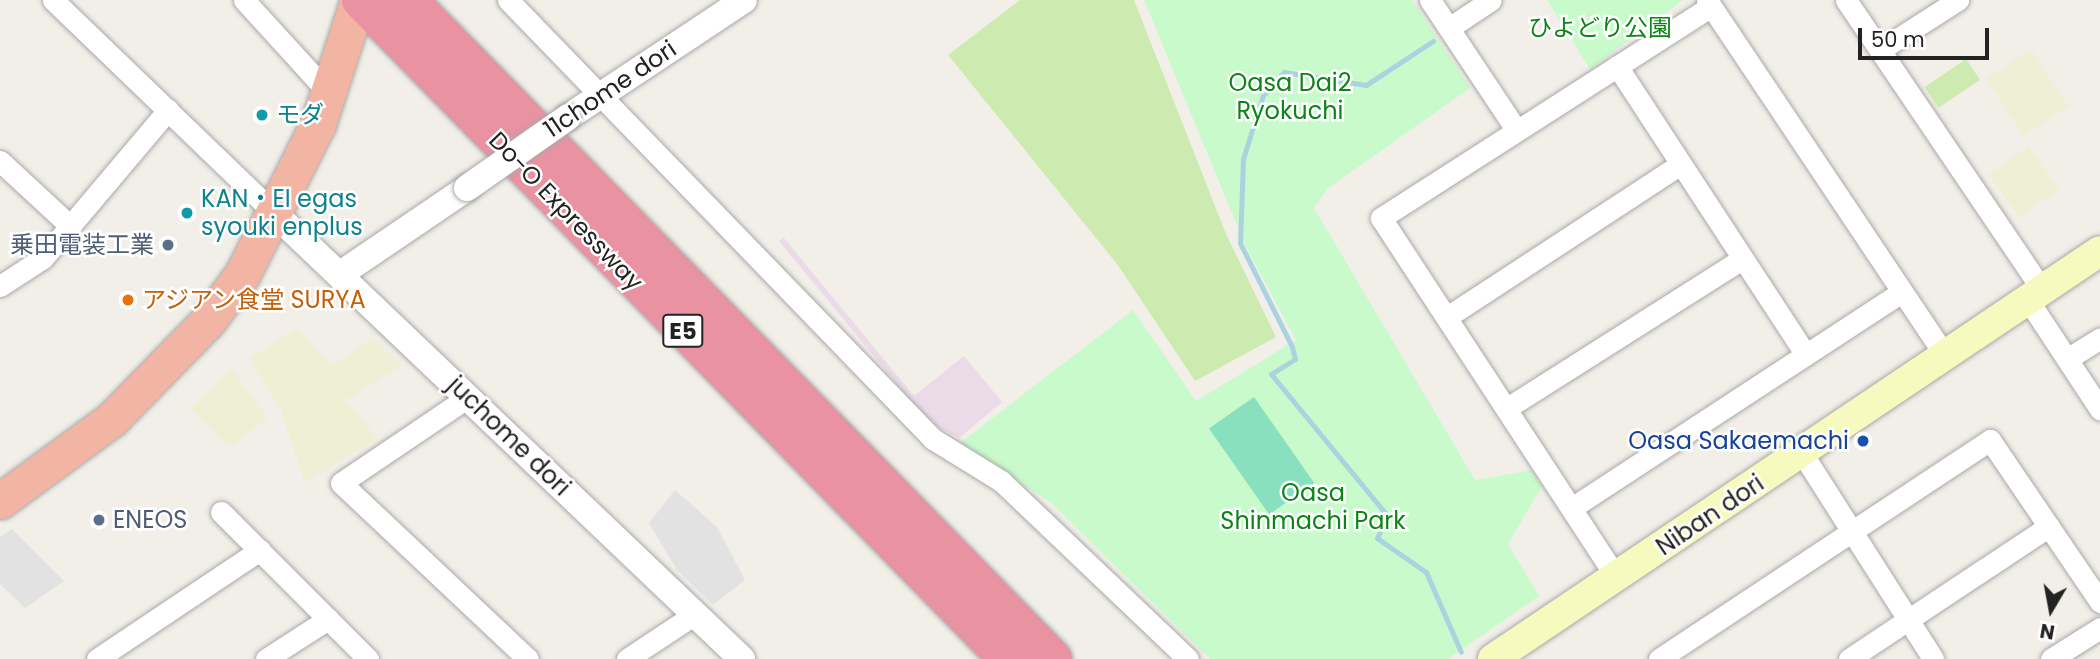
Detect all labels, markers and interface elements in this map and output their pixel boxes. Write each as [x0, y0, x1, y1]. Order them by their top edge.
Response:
park label: ひよどり公園 [1528, 14, 1672, 42]
scale bar [1862, 14, 1993, 58]
text: 50 m [1871, 25, 1925, 54]
street label: 11chome dori [538, 34, 682, 144]
park label: Oasa Dai2 Ryokuchi [1228, 69, 1352, 125]
place label: モダ [276, 101, 324, 129]
marker: モダ [254, 107, 270, 123]
street label: Do-O Expressway [483, 126, 649, 296]
place label: KAN・EI egas syouki enplus [201, 185, 363, 241]
marker: KAN・EI egas syouki enplus [179, 205, 195, 221]
place label: 乗田電装工業 [10, 231, 154, 259]
marker: 乗田電装工業 [160, 237, 176, 253]
place label: アジアン食堂 SURYA [142, 286, 367, 314]
marker: アジアン食堂 SURYA [120, 292, 136, 308]
road number: E5 [662, 312, 704, 350]
street label: juchome dori [442, 370, 576, 502]
place label: Oasa Sakaemachi [1628, 427, 1849, 455]
marker: Oasa Sakaemachi [1855, 433, 1871, 449]
street label: Niban dori [1651, 469, 1769, 561]
park label: Oasa Shinmachi Park [1220, 479, 1406, 535]
place label: ENEOS [113, 506, 187, 534]
marker: ENEOS [91, 512, 107, 528]
north arrow [2016, 575, 2086, 645]
text: N [2038, 617, 2057, 646]

